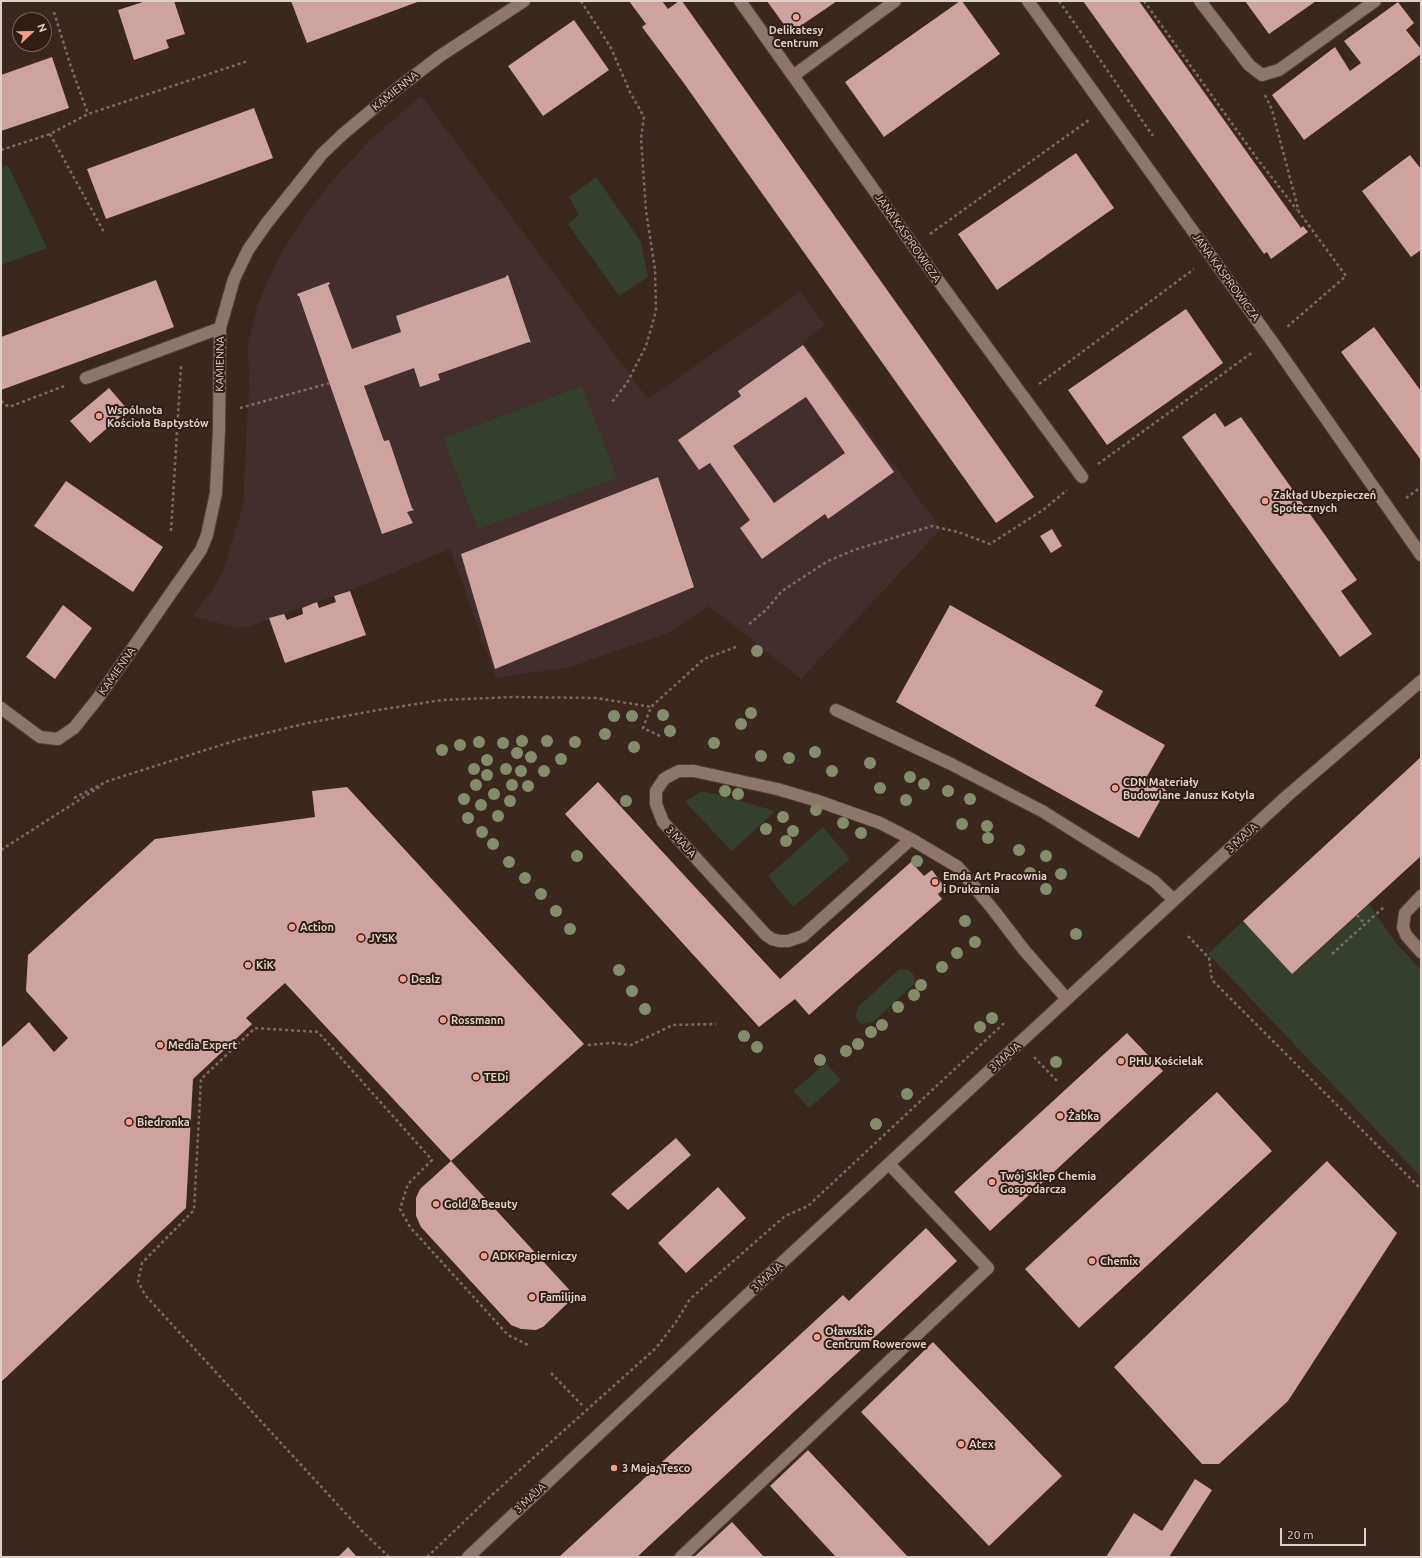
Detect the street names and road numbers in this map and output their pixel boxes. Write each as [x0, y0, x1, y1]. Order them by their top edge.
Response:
street label: KAMIENNA [369, 68, 421, 114]
street label: JANA KASPROWICZA [872, 191, 944, 285]
street label: JANA KASPROWICZA [1190, 230, 1262, 324]
street label: KAMIENNA [213, 336, 227, 392]
street label: KAMIENNA [96, 644, 138, 698]
street label: 3 MAJA [1223, 820, 1261, 856]
street label: 3 MAJA [663, 823, 699, 861]
street label: 3 MAJA [986, 1039, 1024, 1075]
street label: 3 MAJA [748, 1259, 786, 1295]
street label: 3 MAJA [511, 1480, 549, 1516]

